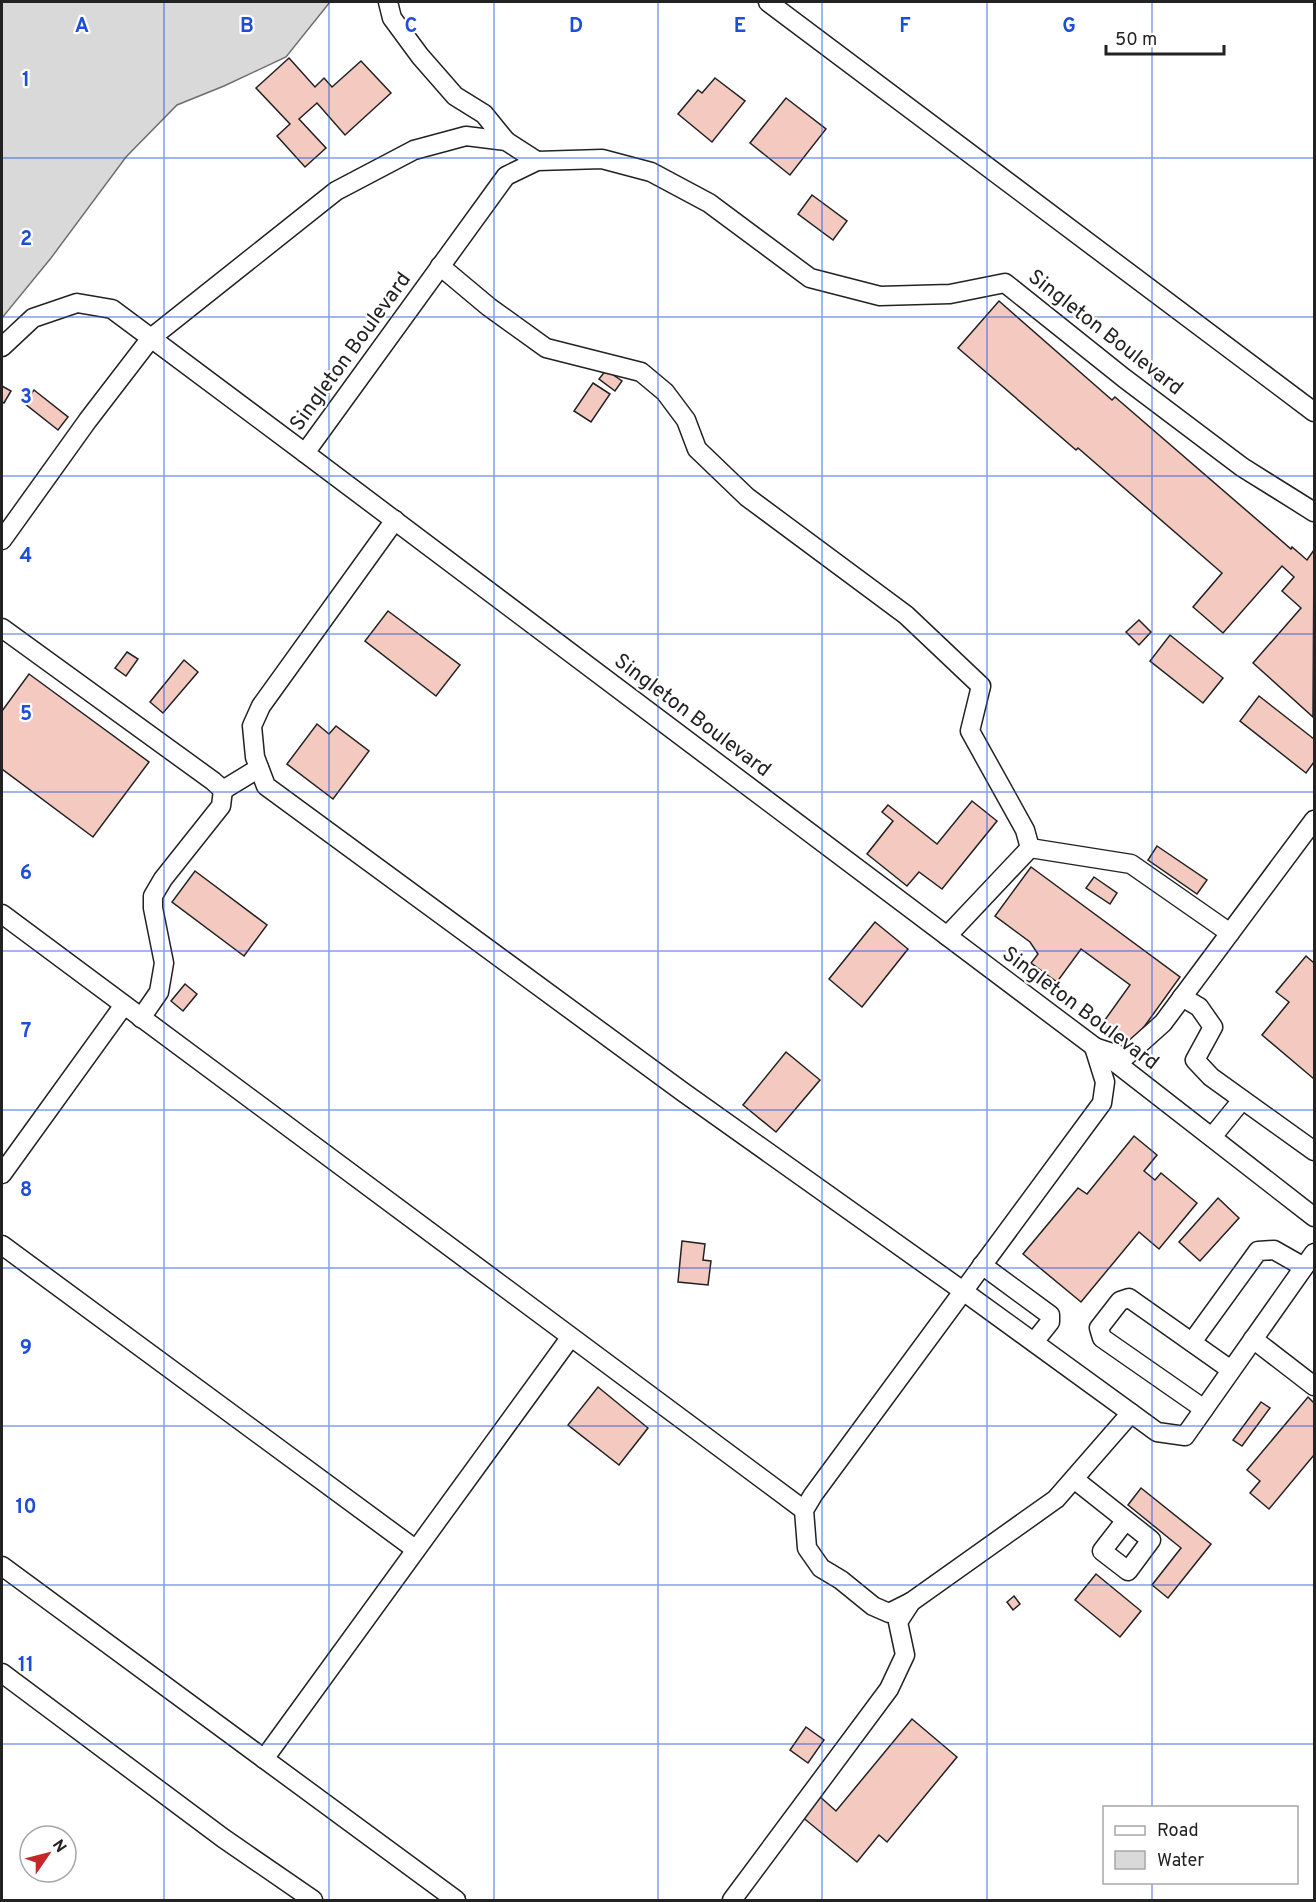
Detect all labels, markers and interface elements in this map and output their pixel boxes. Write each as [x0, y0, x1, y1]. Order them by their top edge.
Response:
text: A [75, 14, 89, 40]
text: B [240, 14, 254, 40]
text: C [405, 14, 417, 40]
text: D [569, 14, 583, 40]
text: E [734, 14, 746, 40]
text: F [899, 14, 911, 40]
text: G [1062, 14, 1076, 40]
scale bar [1106, 18, 1224, 56]
text: 50 m [1115, 29, 1157, 52]
text: 1 [22, 68, 30, 94]
text: 2 [20, 227, 32, 253]
street label: Singleton Boulevard [1022, 264, 1188, 402]
street label: Singleton Boulevard [284, 267, 418, 437]
text: 3 [20, 385, 32, 411]
text: 4 [20, 544, 32, 570]
street label: Singleton Boulevard [608, 648, 776, 784]
text: 5 [20, 702, 32, 728]
text: 6 [20, 861, 32, 887]
street label: Singleton Boulevard [996, 941, 1164, 1077]
text: 7 [21, 1019, 31, 1045]
text: 8 [20, 1178, 32, 1204]
text: 9 [20, 1336, 32, 1362]
text: 10 [15, 1495, 37, 1521]
text: 11 [18, 1653, 34, 1679]
legend [1103, 1806, 1298, 1884]
text: Road [1157, 1820, 1199, 1843]
north arrow [18, 1824, 78, 1884]
text: N [47, 1836, 70, 1857]
text: Water [1157, 1850, 1204, 1873]

